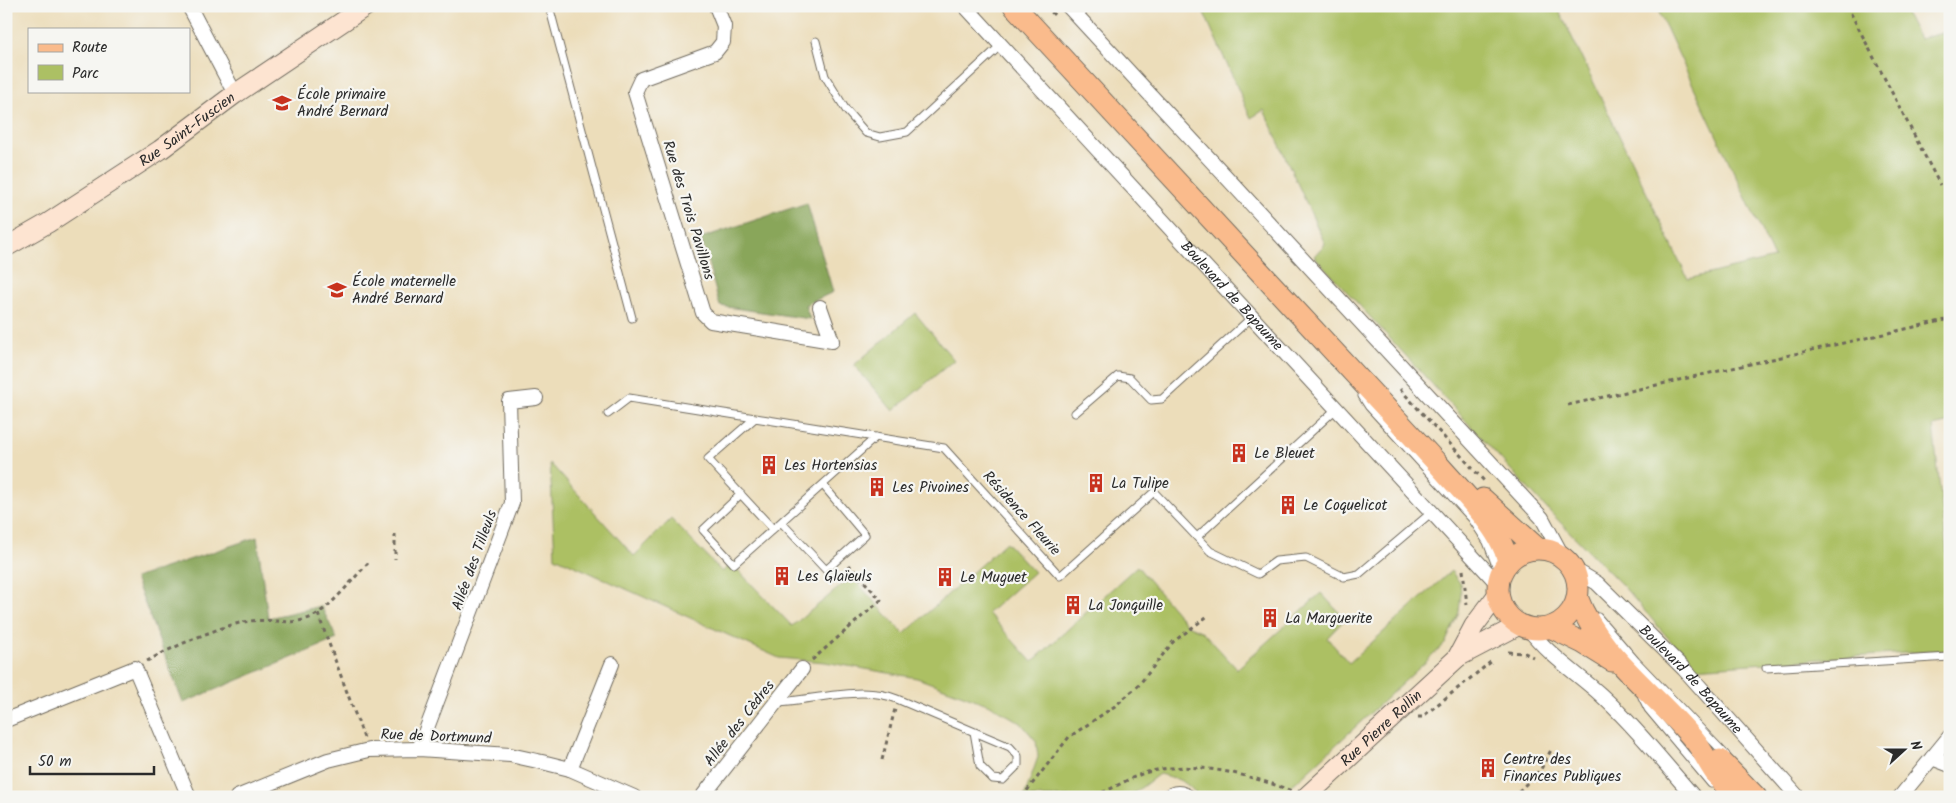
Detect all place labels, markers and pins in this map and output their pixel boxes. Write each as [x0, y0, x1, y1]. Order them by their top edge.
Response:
place label: École primaire André Bernard [297, 83, 388, 124]
school or university icon: École primaire André Bernard [271, 92, 293, 114]
place label: École maternelle André Bernard [352, 270, 456, 311]
school or university icon: École maternelle André Bernard [326, 279, 348, 301]
building icon: Le Bleuet [1228, 442, 1250, 464]
place label: Le Bleuet [1254, 442, 1315, 466]
building icon: Les Hortensias [758, 454, 780, 476]
place label: Les Hortensias [784, 454, 878, 478]
building icon: La Tulipe [1085, 472, 1107, 494]
place label: La Tulipe [1111, 472, 1169, 496]
building icon: Les Pivoines [866, 476, 888, 498]
place label: Les Pivoines [892, 476, 970, 500]
building icon: Le Coquelicot [1277, 494, 1299, 516]
place label: Le Coquelicot [1303, 494, 1388, 518]
building icon: Les Glaïeuls [771, 565, 793, 587]
place label: Les Glaïeuls [797, 565, 872, 589]
building icon: Le Muguet [934, 566, 956, 588]
place label: Le Muguet [960, 566, 1027, 590]
building icon: La Jonquille [1062, 594, 1084, 616]
place label: La Jonquille [1088, 594, 1163, 618]
building icon: La Marguerite [1259, 607, 1281, 629]
place label: La Marguerite [1285, 607, 1373, 631]
place label: Centre des Finances Publiques [1503, 748, 1622, 789]
building icon: Centre des Finances Publiques [1477, 757, 1499, 779]

